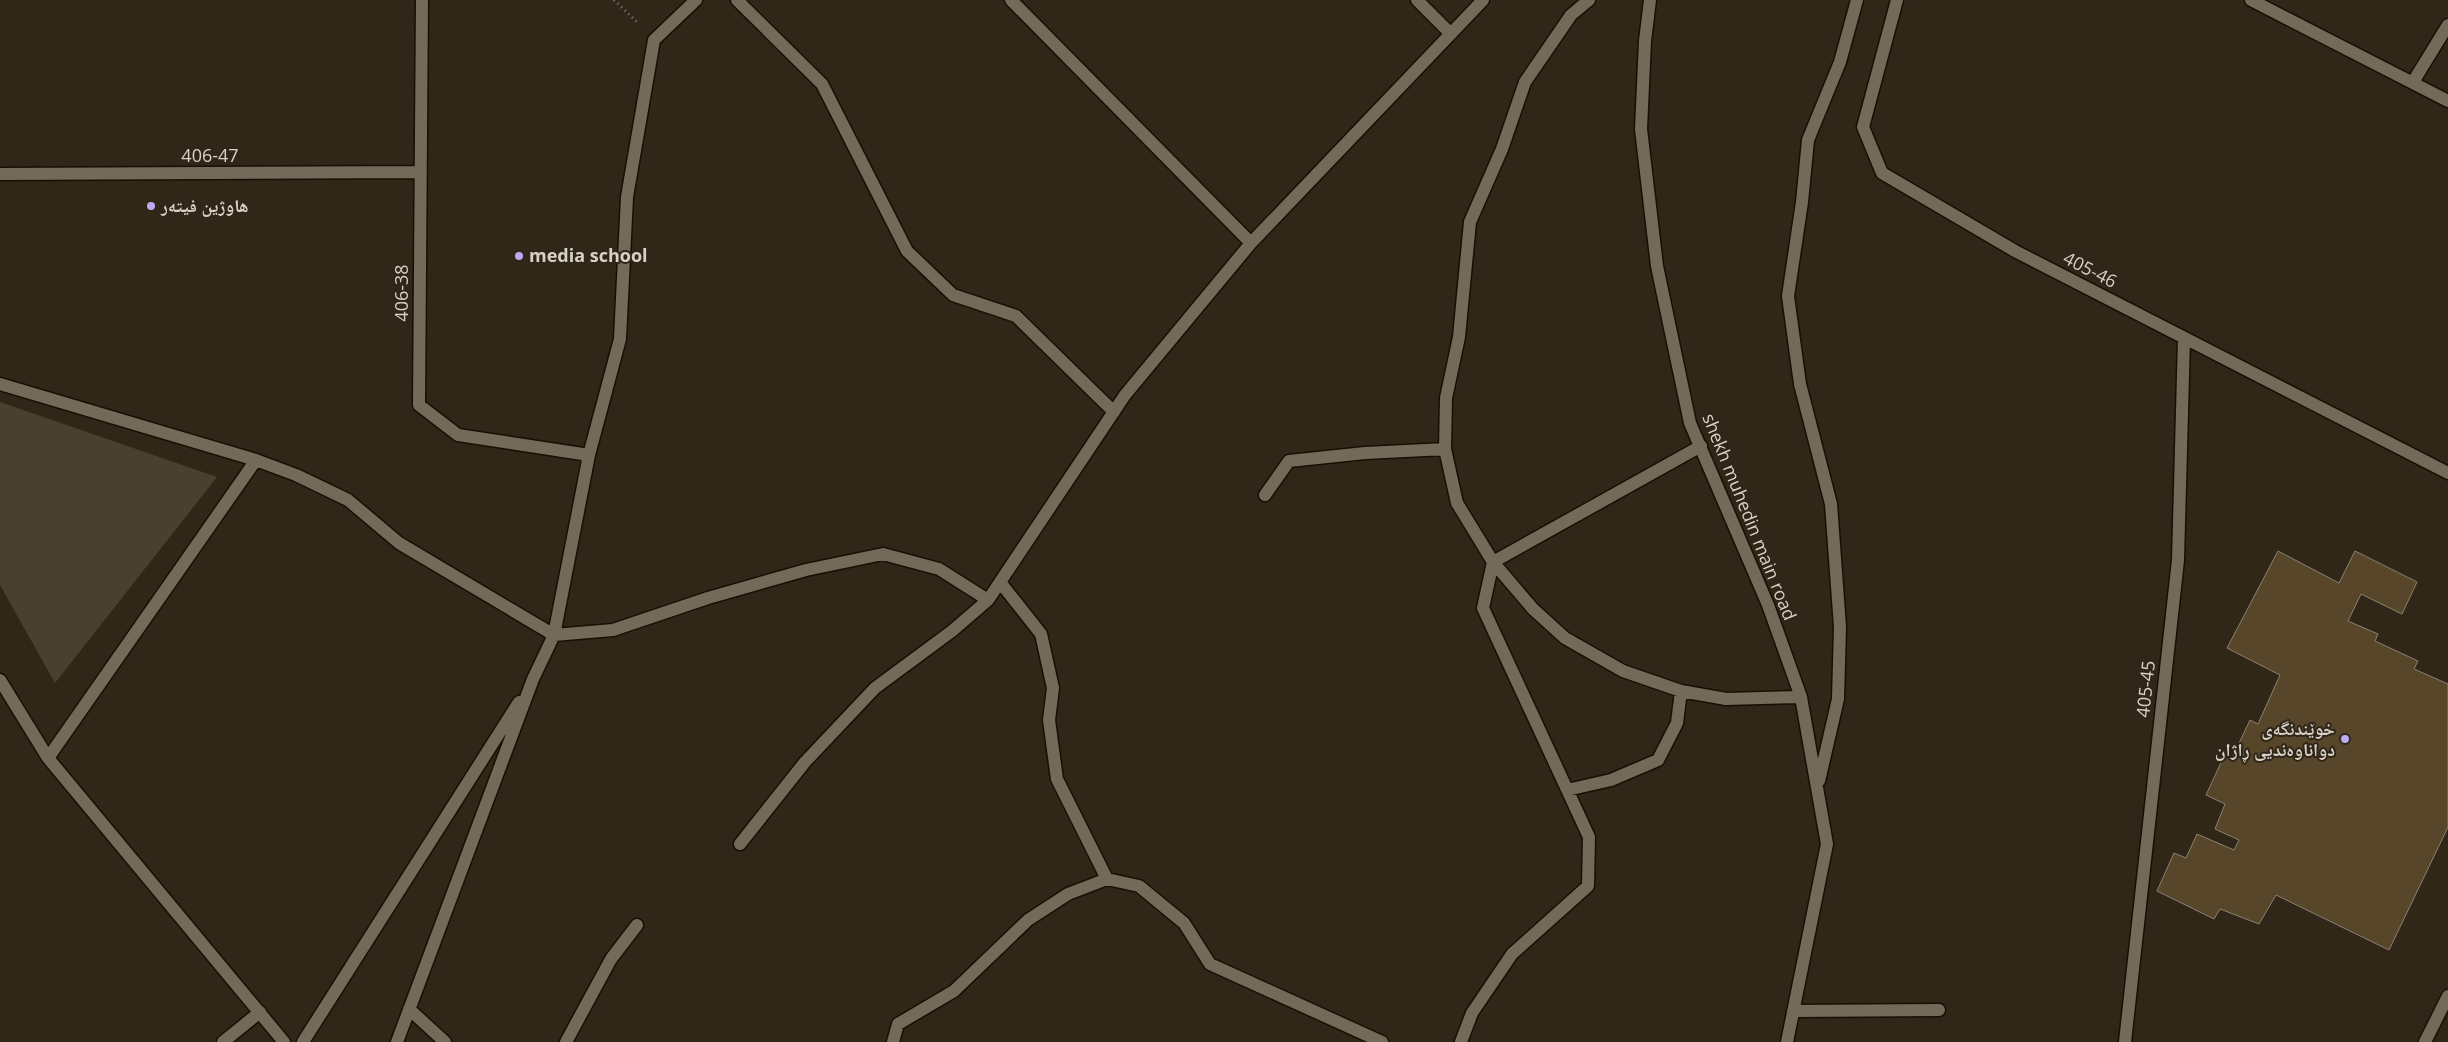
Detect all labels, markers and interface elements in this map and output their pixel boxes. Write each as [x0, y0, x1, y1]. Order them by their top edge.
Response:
street label: 406-47 [181, 143, 239, 167]
place label: هاوژین فیتەر [160, 193, 249, 217]
marker: هاوژین فیتەر [145, 200, 157, 212]
place label: media school [529, 243, 648, 267]
street label: 405-46 [2059, 245, 2121, 293]
marker: media school [513, 250, 525, 262]
street label: 406-38 [389, 264, 413, 322]
street label: shekh muhedin main road [1697, 410, 1802, 624]
street label: 405-45 [2130, 659, 2160, 719]
place label: خوێندنگەی دواناوەندیی ڕاژان [2215, 716, 2335, 763]
marker: خوێندنگەی دواناوەندیی ڕاژان [2339, 733, 2351, 745]

